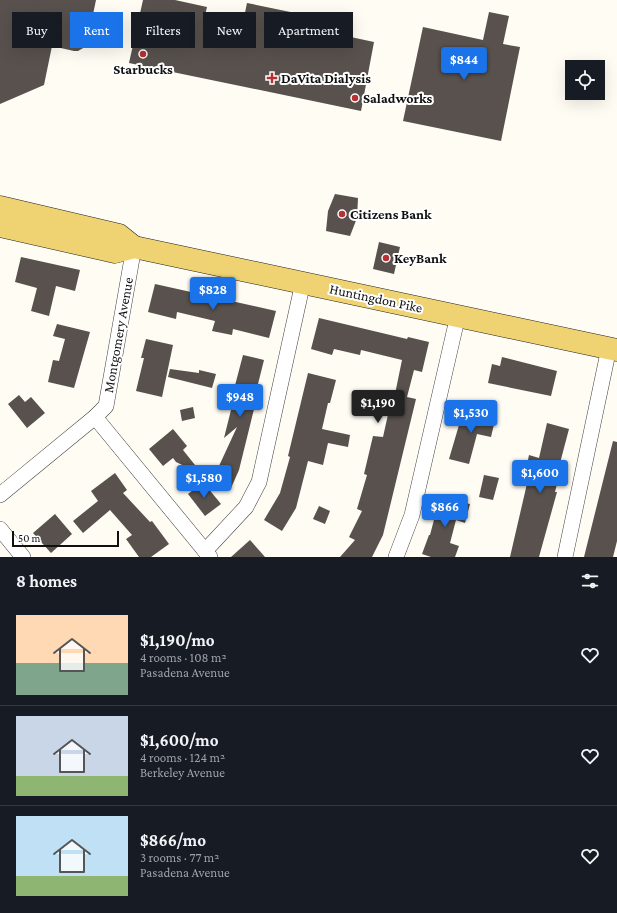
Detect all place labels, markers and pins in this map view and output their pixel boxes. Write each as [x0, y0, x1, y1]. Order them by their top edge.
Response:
pin: $844 [440, 47, 488, 81]
marker: Starbucks [138, 49, 148, 59]
place label: Starbucks [113, 61, 173, 77]
place label: DaVita Dialysis [281, 70, 371, 86]
marker: DaVita Dialysis [266, 72, 278, 84]
place label: Saladworks [363, 90, 433, 106]
marker: Saladworks [350, 93, 360, 103]
place label: Citizens Bank [350, 206, 432, 222]
marker: Citizens Bank [337, 209, 347, 219]
place label: KeyBank [394, 250, 447, 266]
marker: KeyBank [381, 253, 391, 263]
pin: $828 [189, 277, 237, 311]
pin: $948 [216, 384, 264, 418]
pin: $1,190 [345, 390, 411, 424]
pin: $1,530 [438, 400, 504, 434]
pin: $1,600 [507, 460, 573, 494]
pin: $1,580 [171, 465, 237, 499]
pin: $866 [421, 494, 469, 528]

